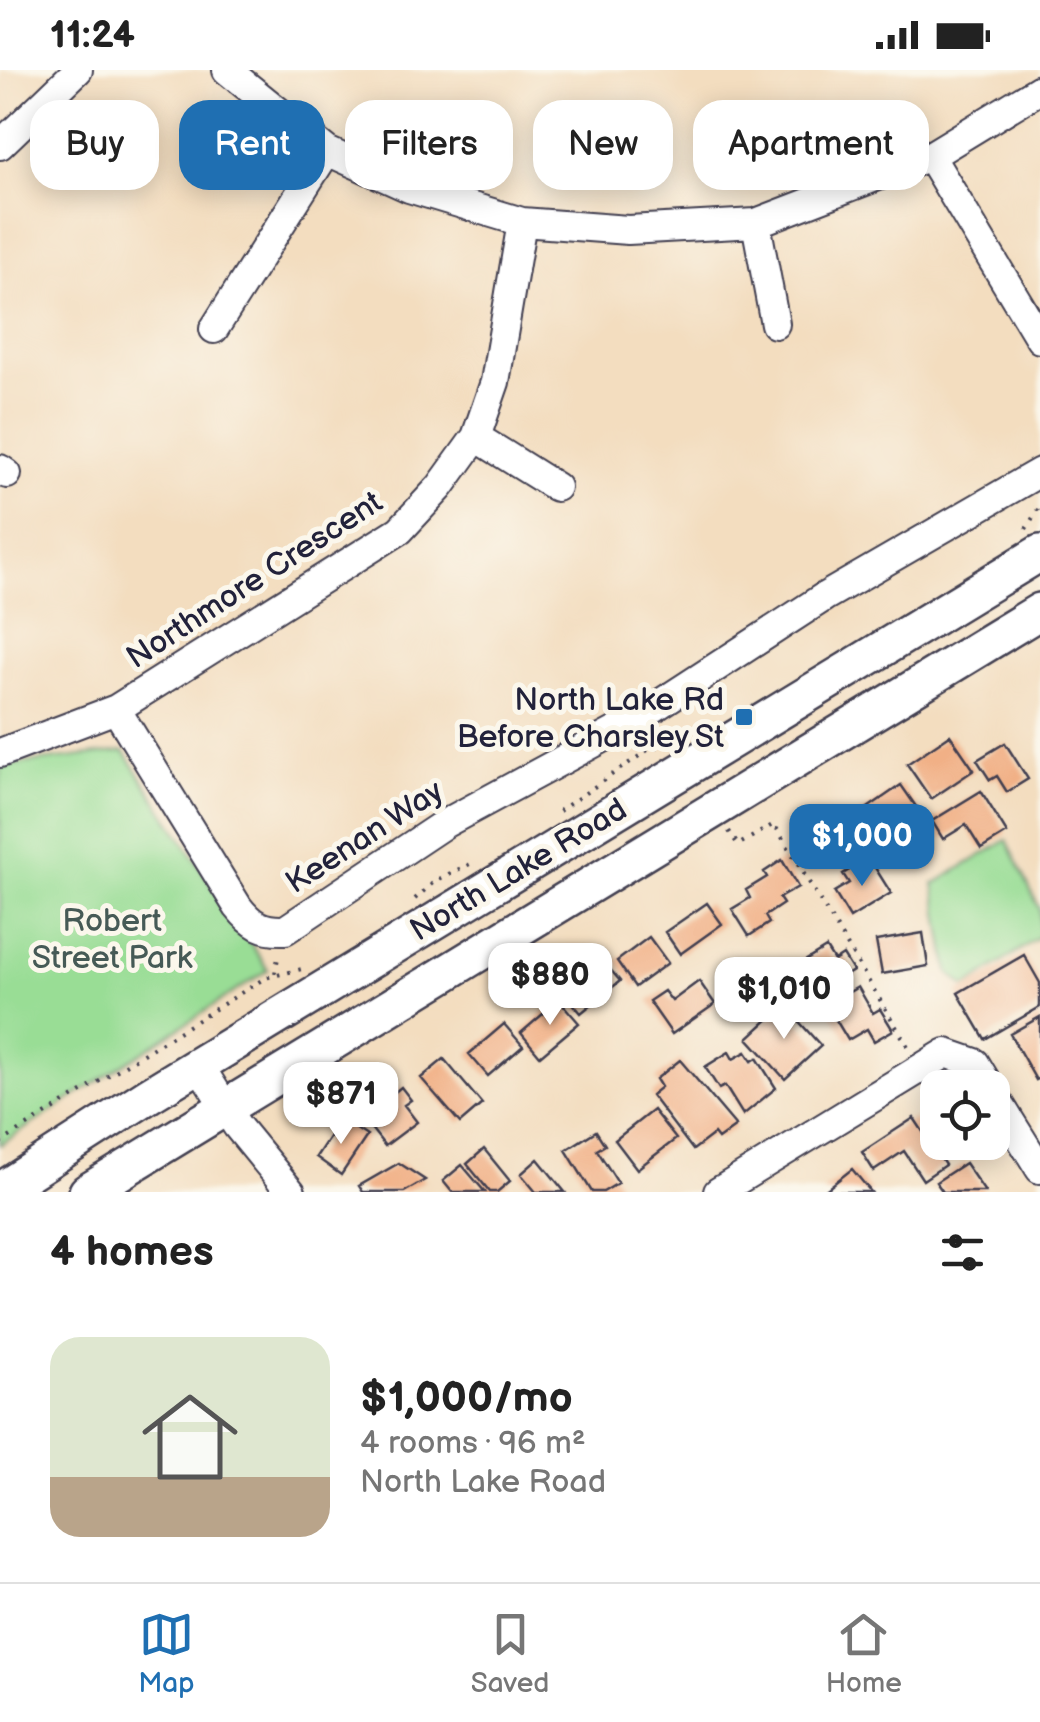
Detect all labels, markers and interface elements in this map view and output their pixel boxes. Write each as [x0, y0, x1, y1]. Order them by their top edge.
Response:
text: 11:24 [50, 13, 135, 58]
chip: Buy [30, 100, 159, 190]
chip: Rent [179, 100, 325, 190]
chip: Filters [345, 100, 513, 190]
chip: New [533, 100, 673, 190]
chip: Apartment [693, 100, 929, 190]
street label: Northmore Crescent [120, 483, 390, 678]
place label: North Lake Rd Before Charsley St [457, 681, 724, 757]
marker: North Lake Rd Before Charsley St [733, 706, 755, 728]
street label: Keenan Way [279, 772, 451, 903]
street label: North Lake Road [403, 790, 634, 950]
pin: $1,000 [781, 804, 943, 889]
text: $1,000 [811, 817, 913, 856]
park label: Robert Street Park [32, 902, 193, 978]
pin: $880 [491, 943, 609, 1028]
text: $880 [510, 956, 590, 995]
pin: $1,010 [703, 957, 865, 1042]
text: $1,010 [736, 970, 832, 1009]
pin: $871 [282, 1062, 400, 1147]
map controls [920, 1070, 1010, 1160]
button: locate [920, 1070, 1010, 1160]
text: $871 [305, 1075, 377, 1114]
icon: filters [935, 1225, 990, 1280]
text: 4 homes [50, 1227, 214, 1278]
text: $1,000/mo [360, 1373, 573, 1424]
icon: home [130, 1377, 250, 1497]
text: 4 rooms · 96 m² [360, 1424, 586, 1463]
text: North Lake Road [360, 1463, 606, 1502]
tab: Map [138, 1607, 194, 1700]
tab: Saved [471, 1607, 549, 1700]
tab: Home [826, 1607, 902, 1700]

